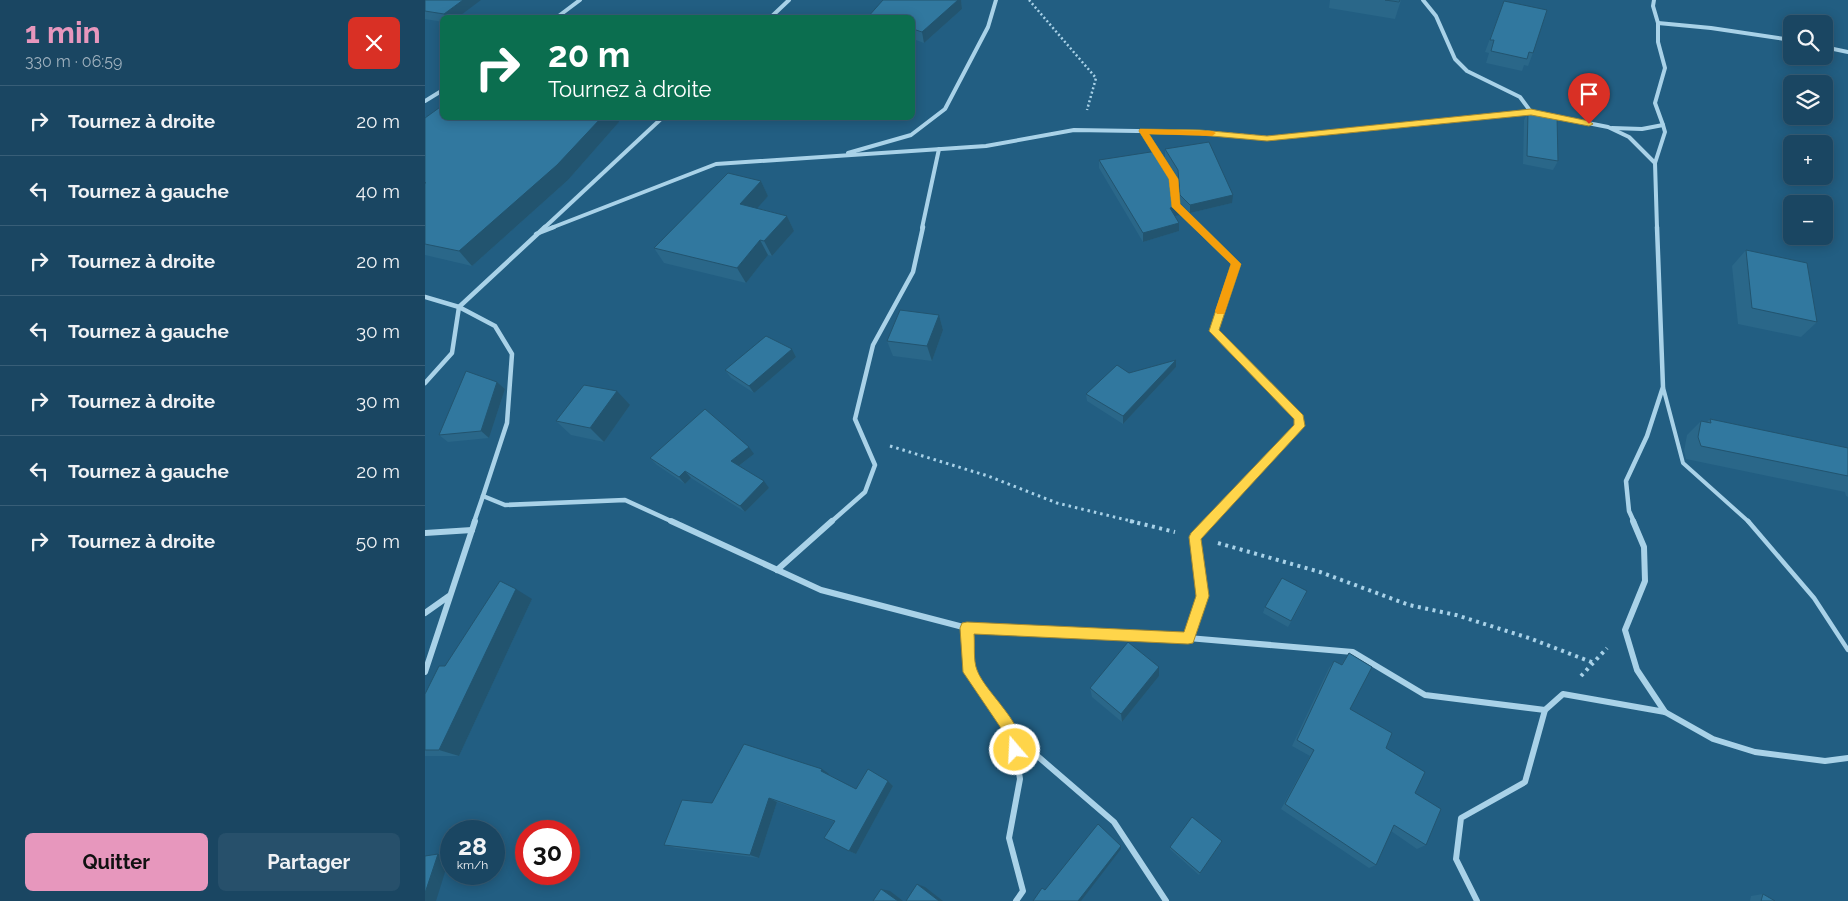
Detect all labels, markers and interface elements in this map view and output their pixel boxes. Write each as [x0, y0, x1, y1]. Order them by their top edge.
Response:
text: 1 min [25, 15, 101, 50]
map controls [1783, 15, 1833, 245]
button: search [1783, 15, 1833, 65]
button: close [348, 17, 400, 69]
text: 20 m [548, 34, 630, 75]
icon: right [465, 35, 530, 100]
text: 330 m · 06:59 [25, 52, 122, 71]
pin [1568, 73, 1610, 124]
button: layers [1783, 75, 1833, 125]
text: Tournez à droite [548, 76, 712, 102]
icon: arrive [1575, 80, 1603, 108]
icon: right [25, 107, 53, 135]
text: Tournez à droite [68, 110, 215, 132]
text: 20 m [356, 110, 400, 132]
button: + [1783, 135, 1833, 185]
icon: left [25, 177, 53, 205]
text: Tournez à gauche [68, 180, 229, 202]
text: 40 m [356, 180, 400, 202]
button: − [1783, 195, 1833, 245]
icon: right [25, 247, 53, 275]
text: Tournez à droite [68, 250, 215, 272]
text: 20 m [356, 250, 400, 272]
icon: left [25, 317, 53, 345]
text: Tournez à gauche [68, 320, 229, 342]
text: 30 m [356, 320, 400, 342]
icon: right [25, 387, 53, 415]
text: Tournez à droite [68, 390, 215, 412]
text: 30 m [356, 390, 400, 412]
icon: left [25, 457, 53, 485]
text: Tournez à gauche [68, 460, 229, 482]
text: 20 m [356, 460, 400, 482]
icon: right [25, 527, 53, 555]
text: Tournez à droite [68, 530, 215, 552]
text: 50 m [356, 530, 400, 552]
position arrow [988, 723, 1040, 775]
speed limit sign: 30 [515, 820, 580, 885]
text: 28 [458, 831, 487, 861]
button: Quitter [25, 833, 208, 891]
button: Partager [218, 833, 400, 891]
text: km/h [457, 858, 488, 872]

